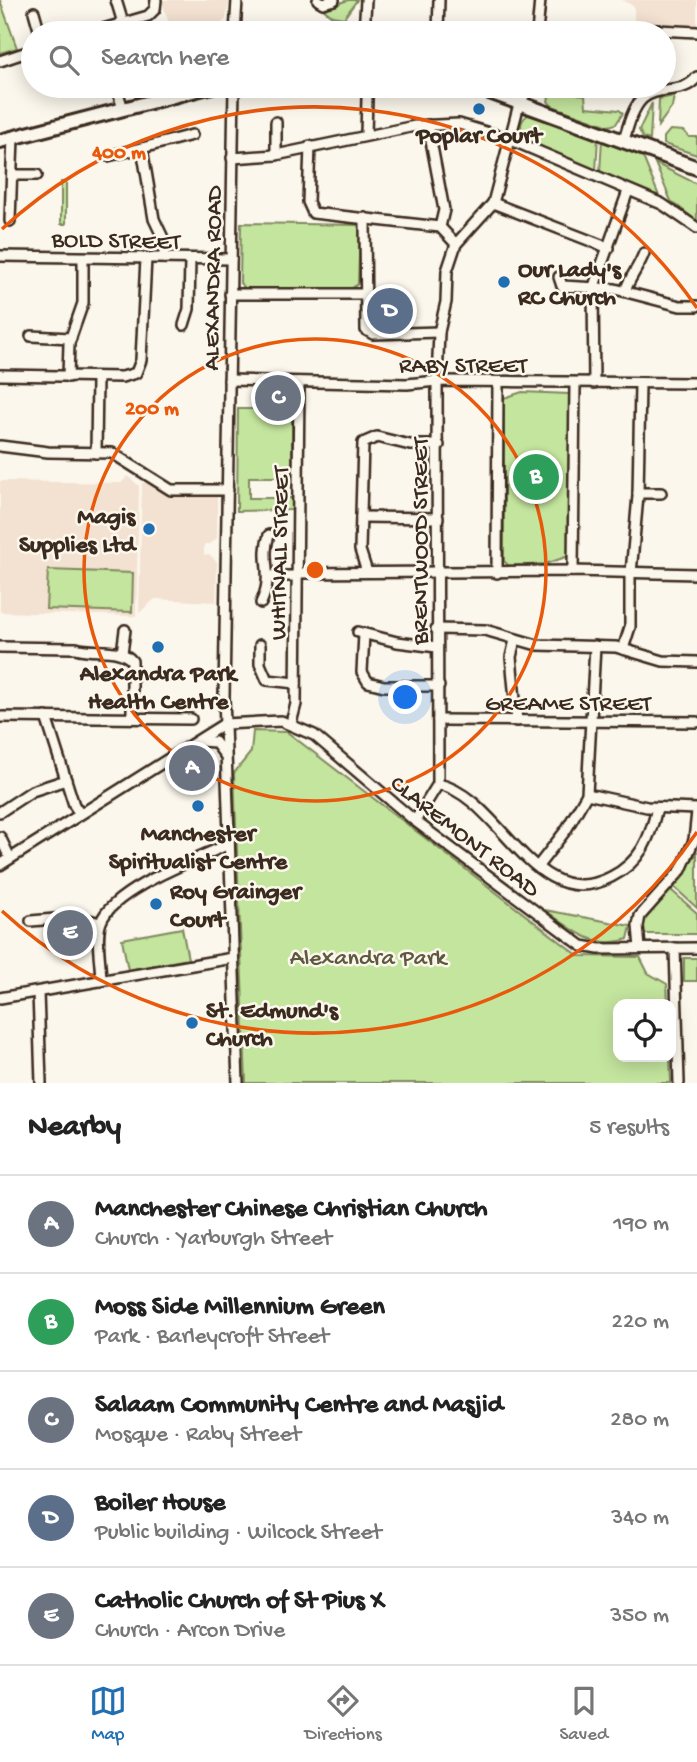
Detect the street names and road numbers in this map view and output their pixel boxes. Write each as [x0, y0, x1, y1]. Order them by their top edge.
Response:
street label: ALEXANDRA ROAD [198, 185, 231, 371]
street label: BOLD STREET [50, 227, 182, 258]
street label: RABY STREET [399, 353, 529, 382]
street label: BRENTWOOD STREET [408, 436, 437, 646]
street label: WHITNALL STREET [265, 464, 298, 640]
street label: GREAME STREET [485, 691, 653, 720]
street label: CLAREMONT ROAD [383, 770, 545, 905]

